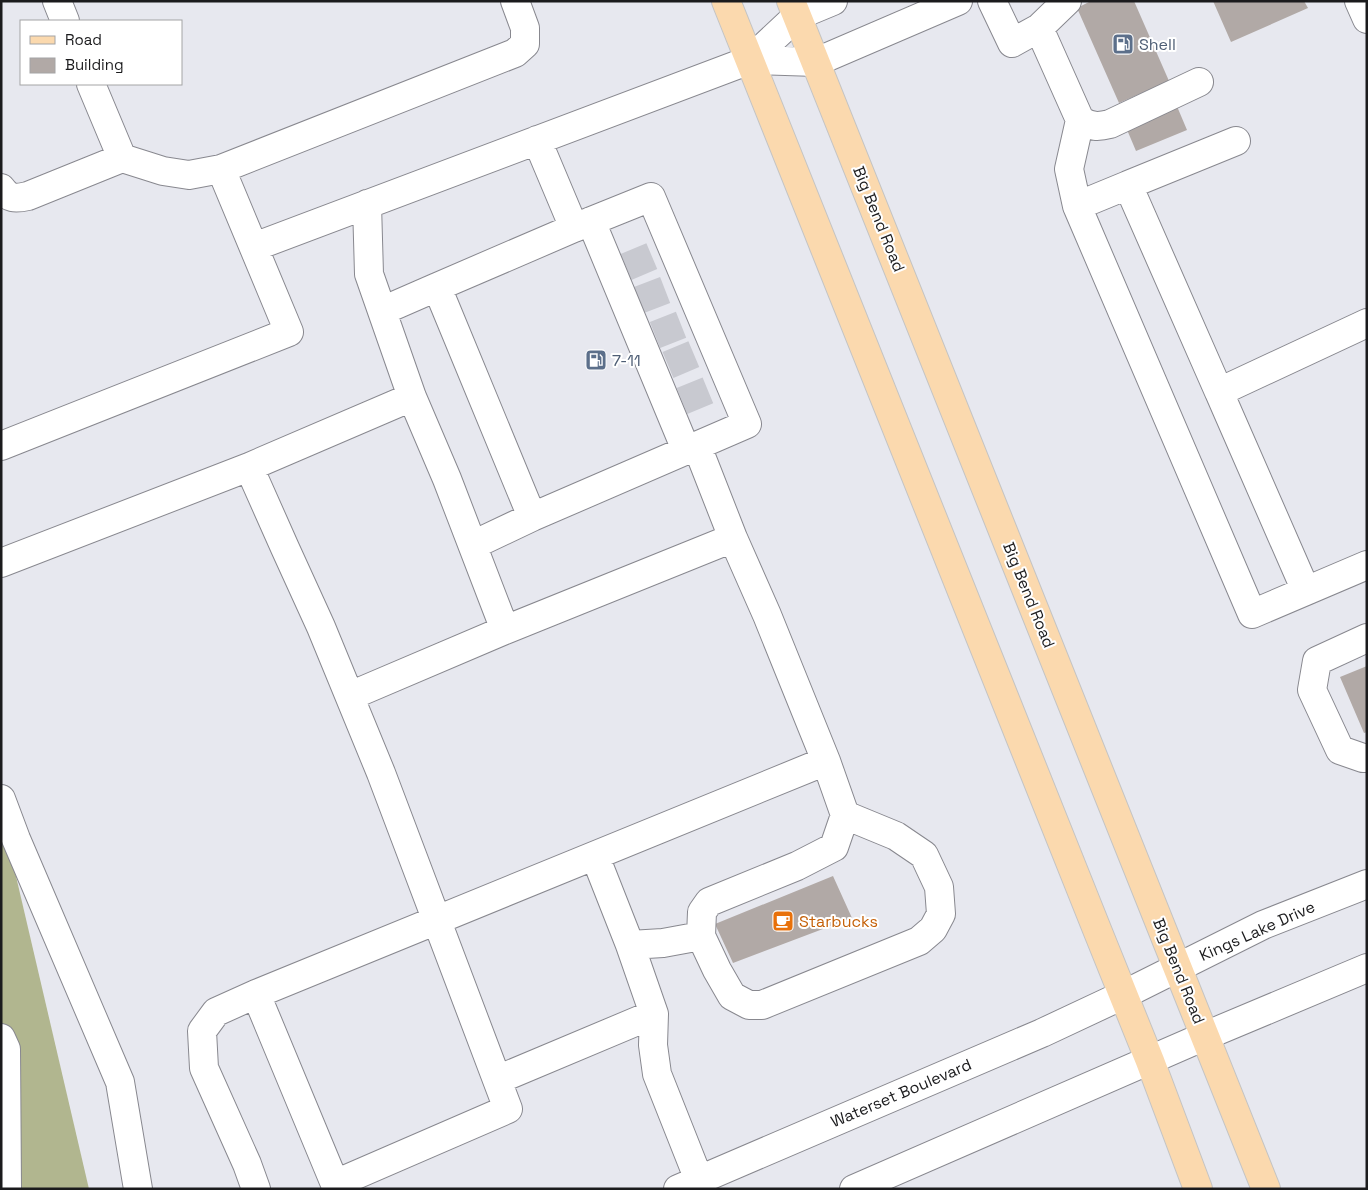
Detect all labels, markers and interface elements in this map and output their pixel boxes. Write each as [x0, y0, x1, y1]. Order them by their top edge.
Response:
legend [20, 20, 182, 85]
text: Road [65, 30, 102, 49]
fuel station icon: Shell [1111, 32, 1135, 56]
place label: Shell [1139, 34, 1176, 55]
text: Building [65, 55, 124, 74]
street label: Big Bend Road [848, 163, 910, 275]
fuel station icon: 7-11 [584, 348, 608, 372]
place label: 7-11 [612, 350, 641, 371]
street label: Big Bend Road [998, 539, 1060, 651]
street label: Kings Lake Drive [1196, 896, 1318, 966]
cafe icon: Starbucks [771, 909, 795, 933]
place label: Starbucks [799, 911, 878, 932]
street label: Big Bend Road [1148, 915, 1210, 1027]
street label: Waterset Boulevard [827, 1054, 975, 1132]

